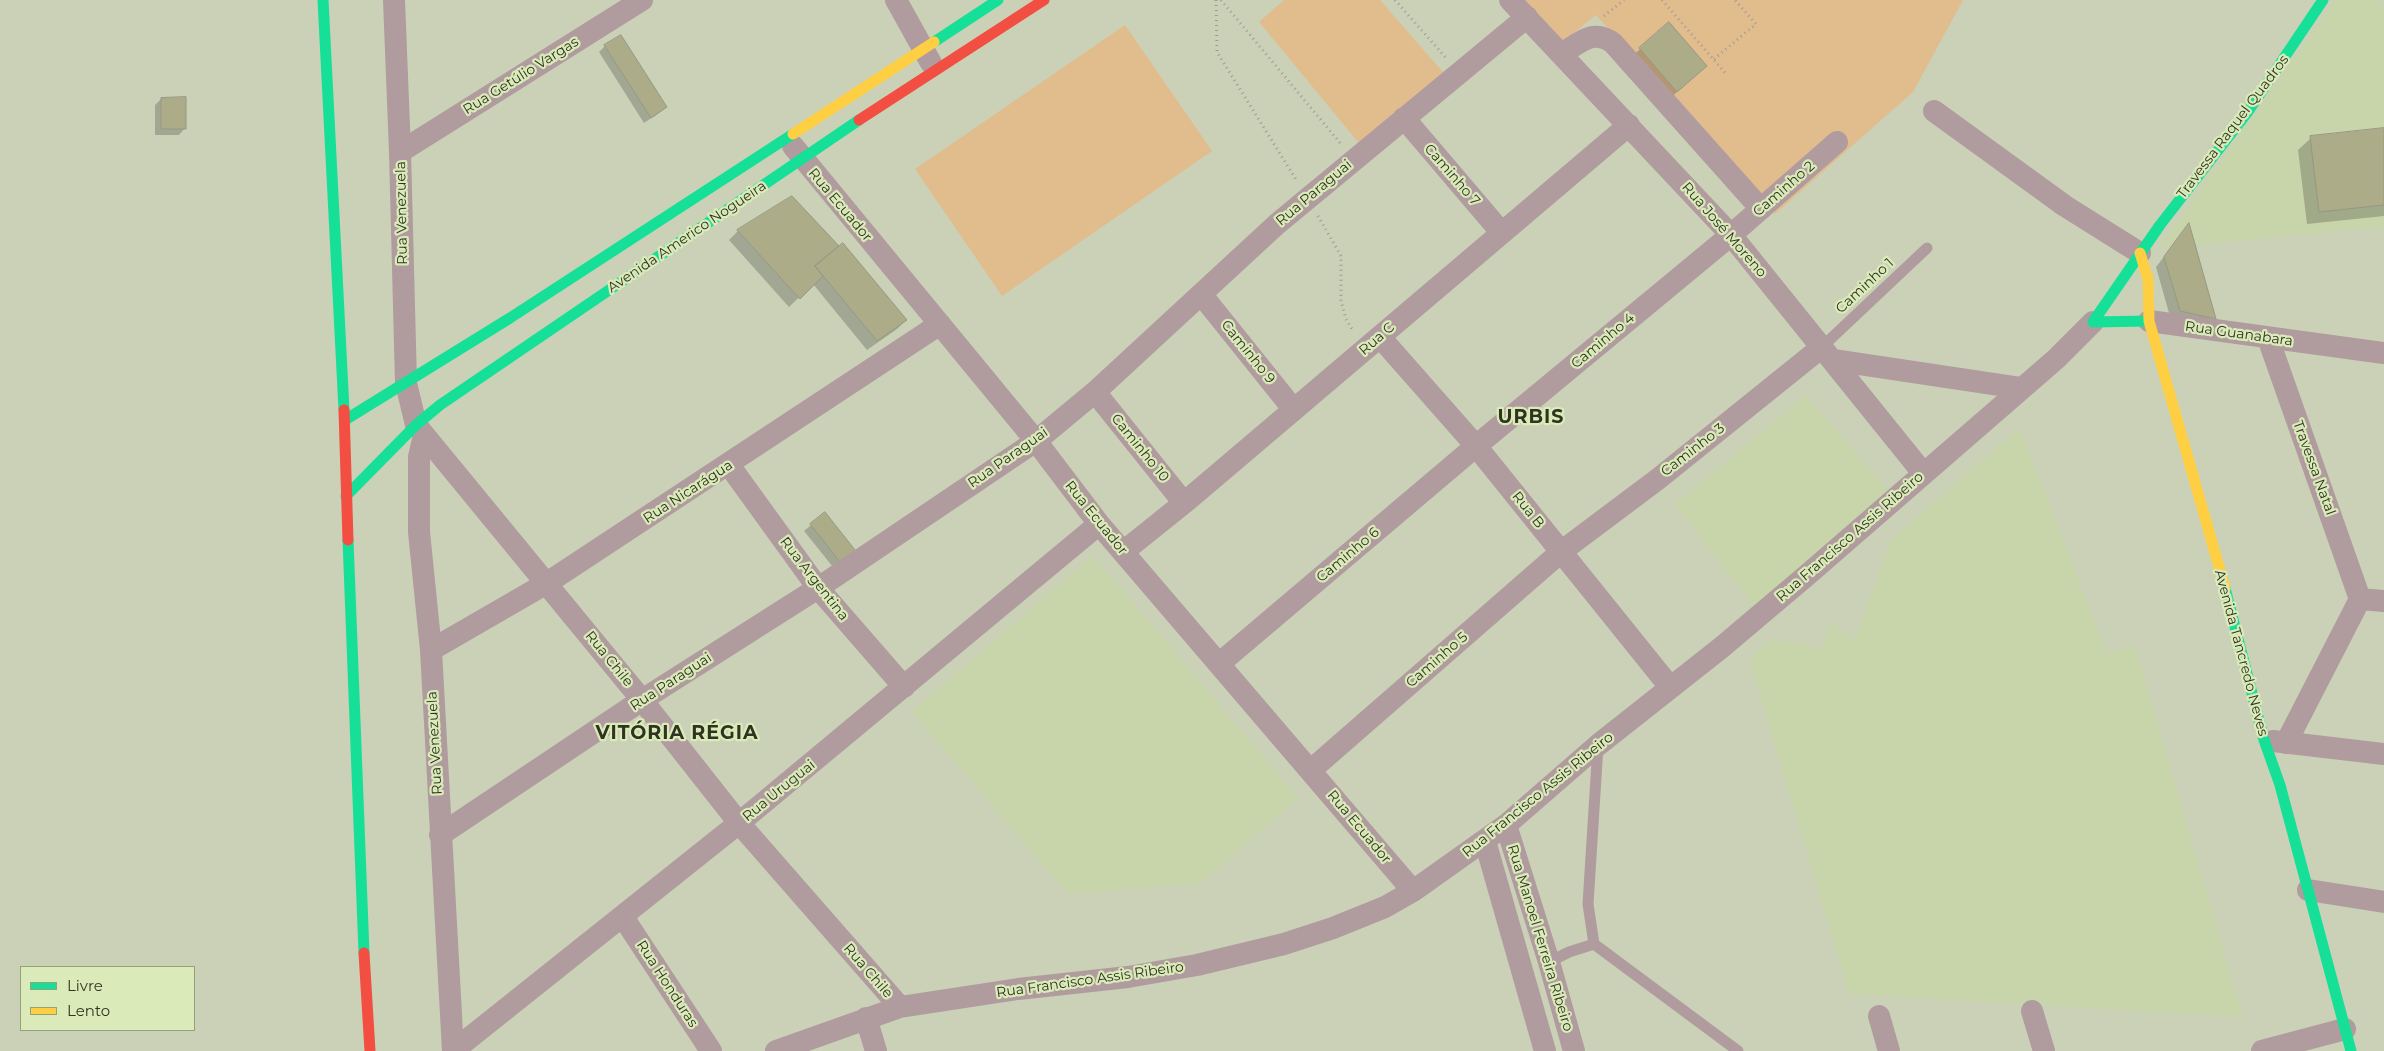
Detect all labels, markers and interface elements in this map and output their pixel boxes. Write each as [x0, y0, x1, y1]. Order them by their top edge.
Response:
street label: Rua Getúlio Vargas [460, 34, 582, 118]
street label: Travessa Raquel Quadros [2173, 52, 2293, 202]
street label: Caminho 7 [1421, 141, 1483, 209]
street label: Rua Paraguai [1273, 156, 1355, 230]
street label: Caminho 2 [1750, 158, 1818, 220]
street label: Rua Venezuela [393, 161, 411, 265]
street label: Rua Ecuador [805, 165, 875, 245]
street label: Avenida Americo Nogueira [605, 178, 769, 296]
street label: Rua José Moreno [1678, 179, 1770, 281]
street label: Caminho 1 [1833, 255, 1897, 317]
street label: Caminho 4 [1568, 310, 1638, 372]
street label: Caminho 9 [1217, 317, 1279, 387]
street label: Rua Guanabara [2184, 318, 2294, 350]
street label: Rua C [1356, 319, 1398, 359]
district label: URBIS [1497, 406, 1565, 428]
street label: Caminho 10 [1108, 411, 1172, 485]
street label: Travessa Natal [2289, 418, 2339, 518]
street label: Caminho 3 [1658, 420, 1728, 480]
street label: Rua Paraguai [965, 424, 1051, 492]
street label: Rua Nicarágua [640, 457, 736, 527]
street label: Rua Francisco Assis Ribeiro [1773, 469, 1927, 605]
street label: Rua Ecuador [1061, 478, 1131, 558]
street label: Rua B [1508, 488, 1548, 532]
street label: Caminho 6 [1313, 524, 1383, 586]
street label: Rua Argentina [776, 534, 852, 624]
street label: Avenida Tancredo Neves [2211, 568, 2271, 738]
street label: Rua Chile [581, 628, 637, 690]
street label: Caminho 5 [1403, 629, 1471, 691]
street label: Rua Paraguai [627, 649, 715, 715]
street label: Rua Venezuela [424, 691, 446, 795]
district label: VITÓRIA RÉGIA [594, 722, 760, 744]
street label: Rua Francisco Assis Ribeiro [1459, 729, 1617, 861]
street label: Rua Uruguai [739, 757, 819, 825]
street label: Rua Ecuador [1324, 787, 1394, 867]
street label: Rua Manoel Ferreira Ribeiro [1504, 843, 1576, 1033]
street label: Rua Honduras [633, 937, 701, 1031]
street label: Rua Chile [840, 940, 896, 1002]
street label: Rua Francisco Assis Ribeiro [995, 959, 1185, 1001]
legend [20, 966, 195, 1031]
text: Livre [67, 976, 103, 995]
text: Lento [67, 1001, 110, 1020]

